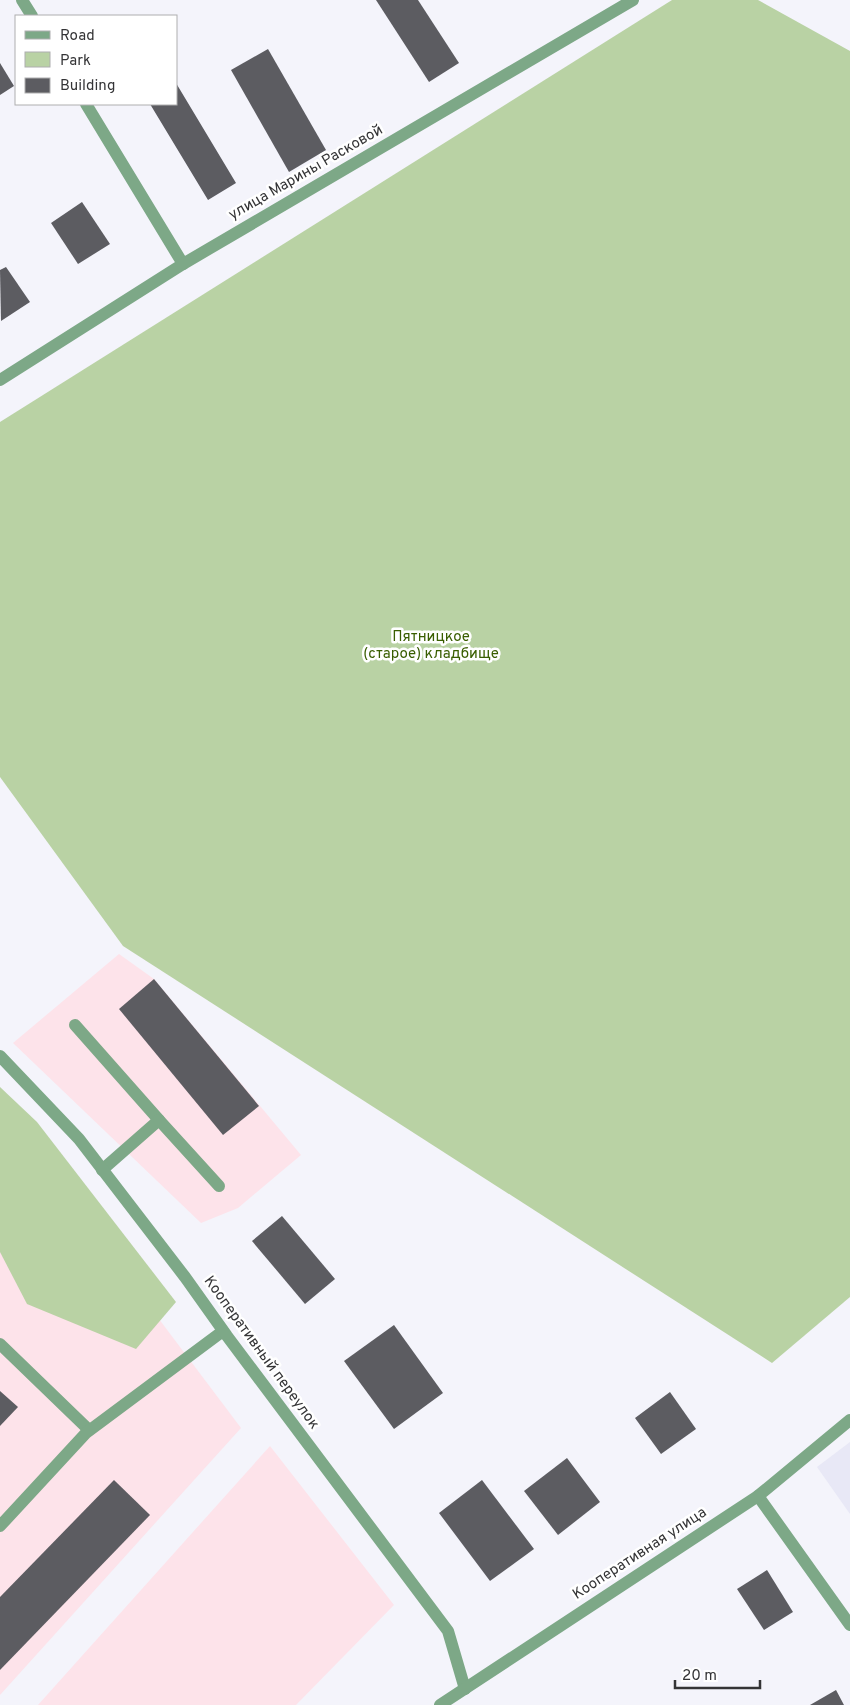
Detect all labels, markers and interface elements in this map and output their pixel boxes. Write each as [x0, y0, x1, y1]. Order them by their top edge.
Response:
legend [15, 15, 178, 105]
text: Road [60, 27, 95, 46]
text: Park [60, 52, 91, 71]
text: Building [60, 77, 115, 96]
street label: улица Марины Расковой [225, 121, 387, 225]
park label: Пятницкое (старое) кладбище [363, 628, 499, 664]
street label: Кооперативный переулок [199, 1273, 323, 1433]
street label: Кооперативная улица [569, 1504, 711, 1604]
scale bar [675, 1658, 760, 1690]
text: 20 m [682, 1667, 717, 1686]

